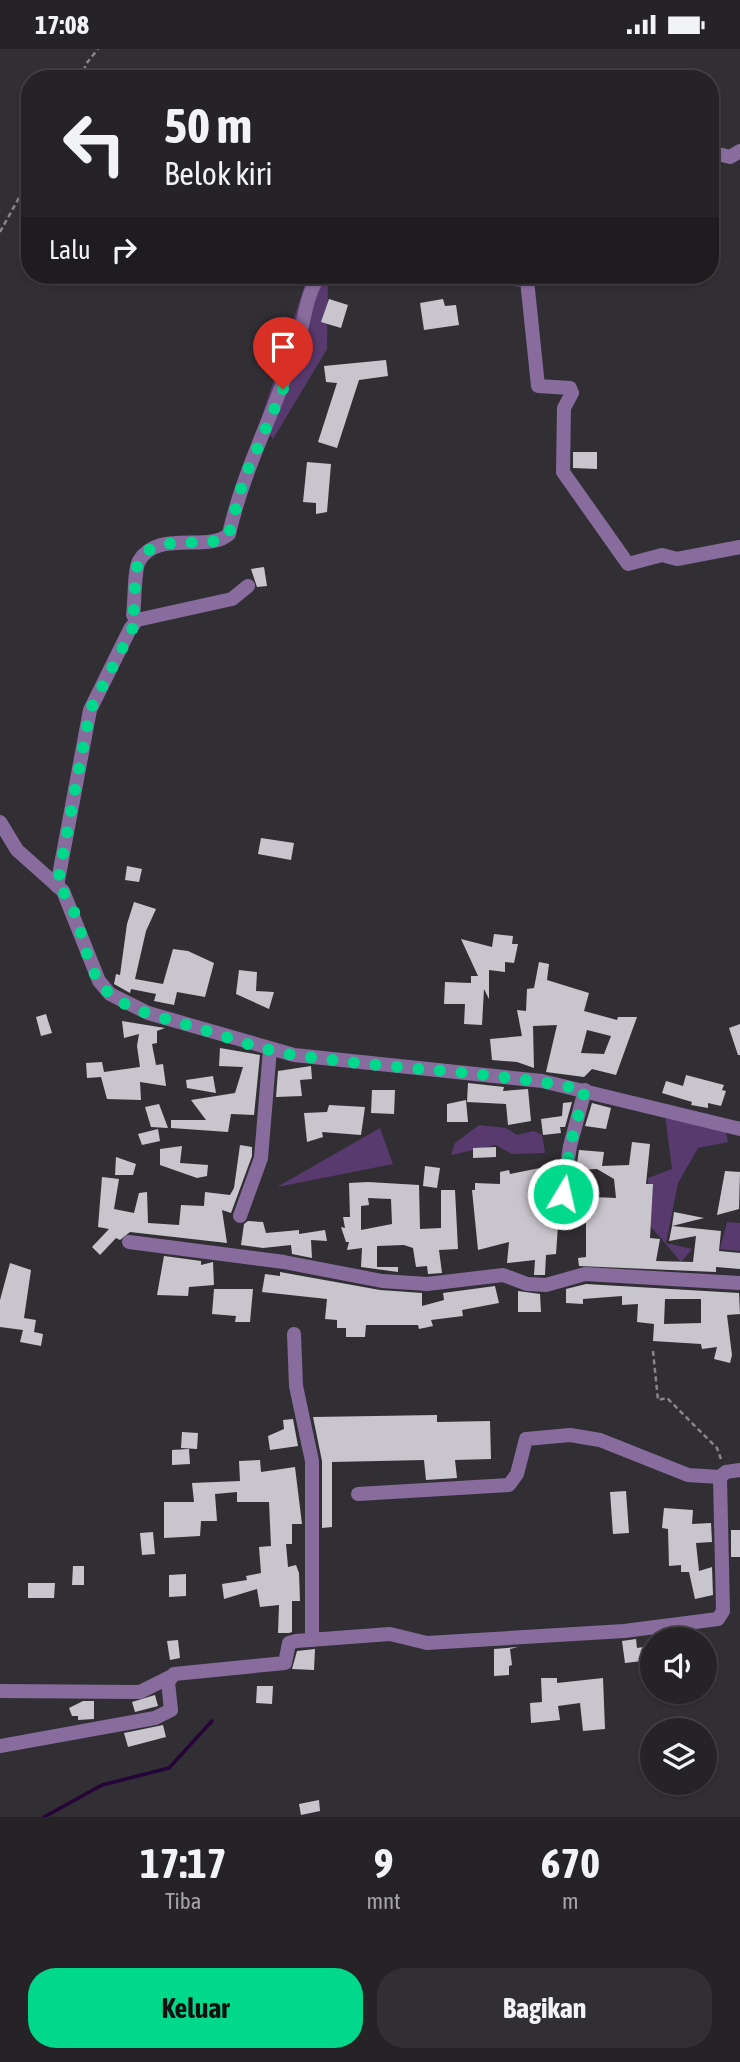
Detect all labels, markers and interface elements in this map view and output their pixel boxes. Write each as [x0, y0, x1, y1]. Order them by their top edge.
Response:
text: 17:08 [35, 10, 89, 40]
text: 50 m [164, 97, 252, 153]
icon: left [49, 98, 140, 189]
text: Belok kiri [164, 155, 273, 192]
icon: right [105, 231, 143, 269]
text: Lalu [49, 235, 91, 265]
pin [253, 317, 313, 389]
icon: arrive [264, 328, 302, 366]
position arrow [526, 1157, 600, 1231]
map controls [640, 1627, 717, 1795]
button: sound [640, 1627, 717, 1704]
button: layers [640, 1718, 717, 1795]
text: 17:17 [140, 1839, 226, 1887]
text: 9 [374, 1839, 393, 1887]
text: 670 [541, 1839, 600, 1887]
text: Tiba [165, 1888, 201, 1914]
text: mnt [366, 1888, 401, 1914]
text: m [562, 1888, 579, 1914]
button: Keluar [28, 1968, 363, 2048]
button: Bagikan [377, 1968, 712, 2048]

